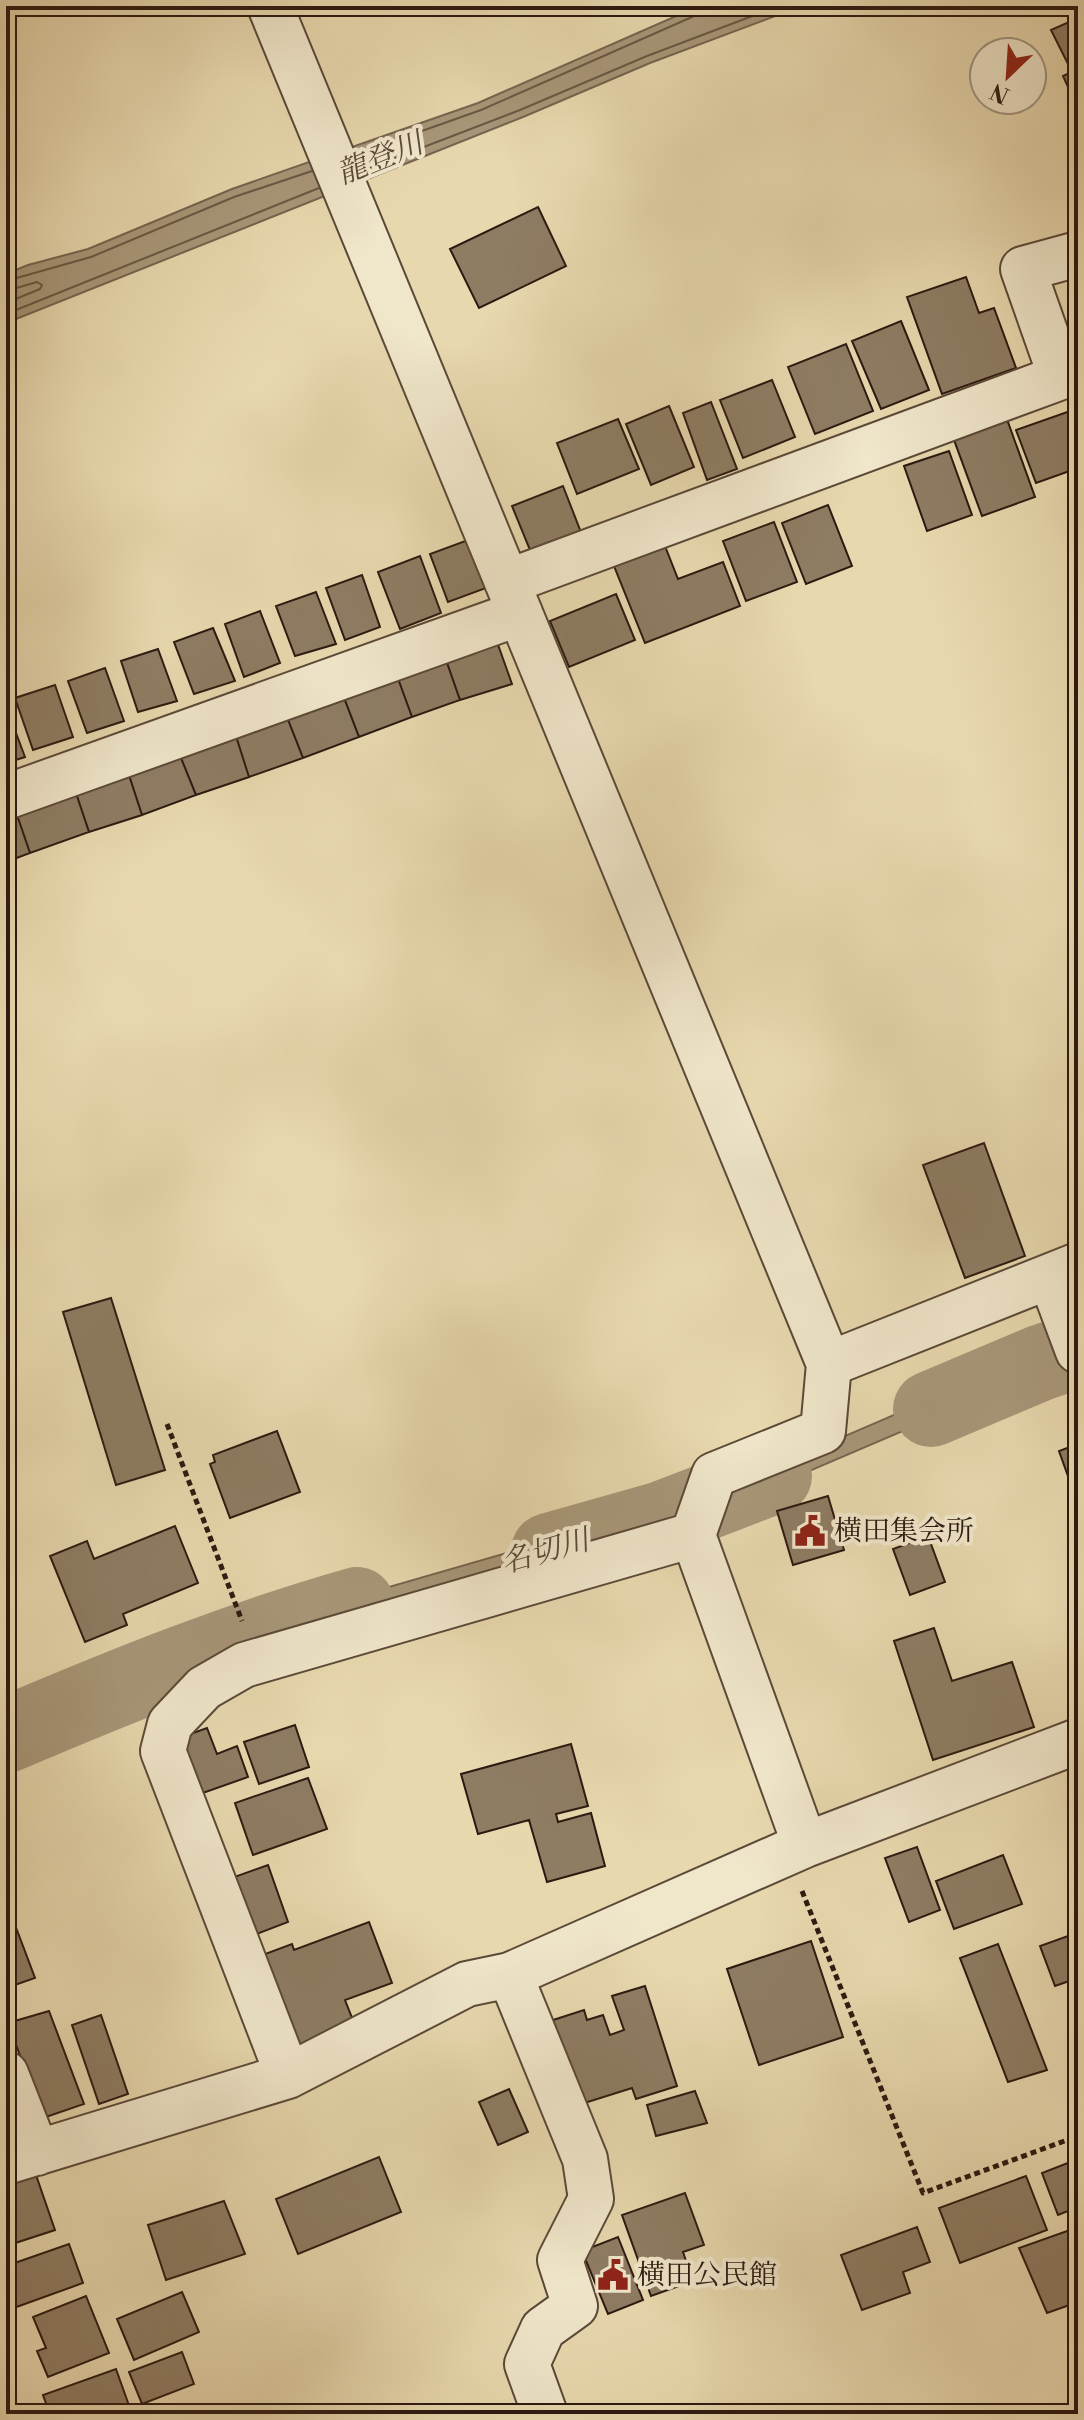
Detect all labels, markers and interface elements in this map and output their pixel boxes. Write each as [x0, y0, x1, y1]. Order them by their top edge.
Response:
north arrow [968, 36, 1048, 116]
text: N [986, 77, 1014, 109]
water label: 龍登川 [331, 123, 432, 193]
public building icon: 横田集会所 [793, 1514, 827, 1548]
place label: 横田集会所 [834, 1514, 974, 1549]
water label: 名切川 [497, 1521, 596, 1583]
public building icon: 横田公民館 [596, 2258, 630, 2292]
place label: 横田公民館 [637, 2258, 777, 2293]

